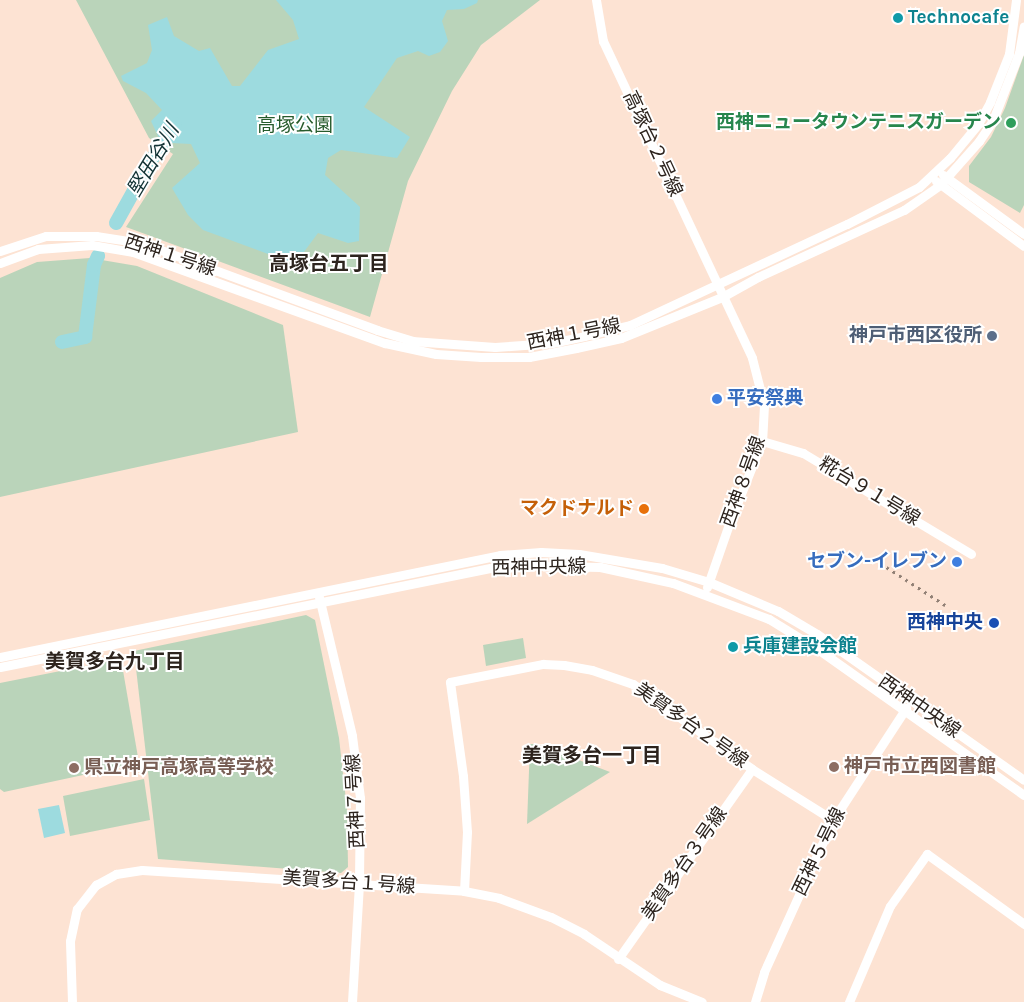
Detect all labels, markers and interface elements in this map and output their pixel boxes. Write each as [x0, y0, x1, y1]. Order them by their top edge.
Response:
place label: Technocafe [908, 7, 1009, 29]
marker: Technocafe [892, 12, 904, 24]
street label: 高塚台２号線 [618, 88, 686, 200]
place label: 西神ニュータウンテニスガーデン [716, 112, 1001, 134]
park label: 高塚公園 [257, 115, 333, 137]
marker: 西神ニュータウンテニスガーデン [1005, 117, 1017, 129]
water label: 堅田谷川 [122, 120, 184, 200]
street label: 西神１号線 [121, 230, 219, 282]
district label: 高塚台五丁目 [269, 251, 389, 275]
street label: 西神１号線 [525, 315, 623, 355]
place label: 神戸市西区役所 [849, 325, 982, 347]
marker: 神戸市西区役所 [986, 330, 998, 342]
place label: 平安祭典 [727, 388, 803, 410]
marker: 平安祭典 [711, 393, 723, 405]
street label: 西神８号線 [717, 433, 771, 531]
street label: 糀台９１号線 [814, 453, 924, 531]
place label: マクドナルド [520, 498, 634, 520]
marker: マクドナルド [638, 503, 650, 515]
place label: セブン-イレブン [807, 551, 947, 573]
street label: 西神中央線 [491, 556, 587, 580]
marker: セブン-イレブン [951, 556, 963, 568]
place label: 西神中央 [907, 612, 983, 634]
marker: 西神中央 [987, 616, 1001, 630]
place label: 兵庫建設会館 [743, 636, 857, 658]
marker: 兵庫建設会館 [727, 641, 739, 653]
district label: 美賀多台九丁目 [45, 649, 185, 673]
street label: 西神中央線 [874, 670, 964, 744]
street label: 美賀多台２号線 [630, 679, 752, 773]
district label: 美賀多台一丁目 [522, 743, 662, 767]
street label: 西神７号線 [342, 753, 370, 849]
place label: 神戸市立西図書館 [844, 756, 996, 778]
place label: 県立神戸高塚高等学校 [84, 757, 274, 779]
marker: 神戸市立西図書館 [828, 761, 840, 773]
marker: 県立神戸高塚高等学校 [68, 762, 80, 774]
street label: 美賀多台３号線 [638, 803, 732, 925]
street label: 西神５号線 [789, 804, 851, 900]
street label: 美賀多台１号線 [282, 867, 416, 899]

